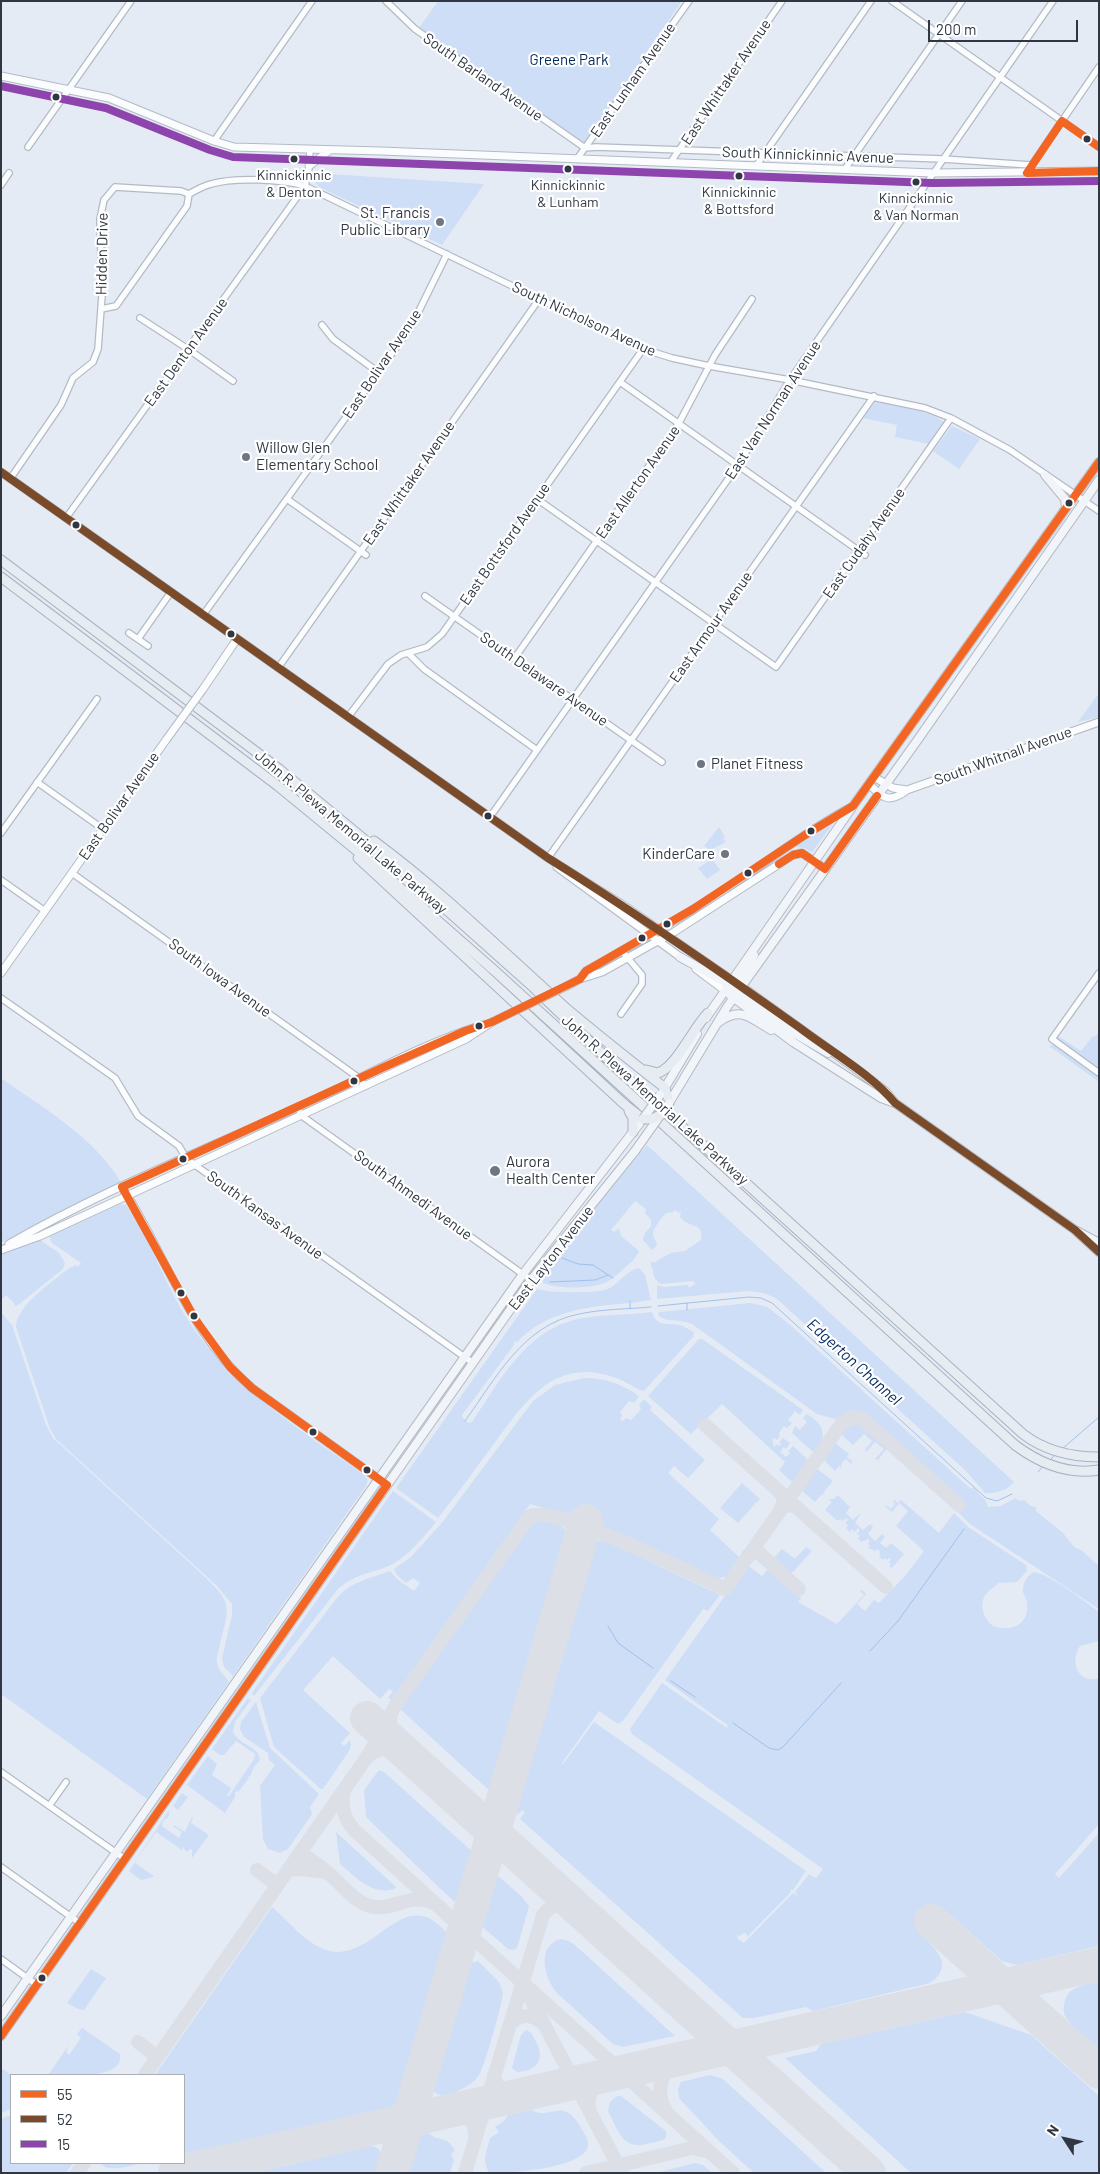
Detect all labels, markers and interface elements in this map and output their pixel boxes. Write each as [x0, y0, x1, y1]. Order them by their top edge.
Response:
scale bar [930, 10, 1080, 42]
street label: East Whittaker Avenue [677, 16, 775, 148]
street label: East Lunham Avenue [587, 19, 679, 141]
text: 200 m [936, 20, 976, 38]
street label: South Barland Avenue [420, 29, 546, 125]
park label: Greene Park [529, 51, 609, 69]
unlabelled marker [51, 92, 61, 102]
unlabelled marker [1082, 134, 1092, 144]
street label: South Kinnickinnic Avenue [722, 143, 894, 167]
marker: Kinnickinnic & Denton [289, 154, 299, 164]
marker: Kinnickinnic & Lunham [563, 164, 573, 174]
place label: Kinnickinnic & Denton [257, 167, 331, 200]
marker: Kinnickinnic & Bottsford [734, 171, 744, 181]
place label: Kinnickinnic & Lunham [531, 177, 605, 210]
marker: Kinnickinnic & Van Norman [911, 177, 921, 187]
place label: Kinnickinnic & Bottsford [702, 184, 776, 216]
place label: Kinnickinnic & Van Norman [873, 190, 959, 222]
place label: St. Francis Public Library [340, 204, 430, 239]
street label: Hidden Drive [92, 213, 112, 295]
marker: St. Francis Public Library [434, 216, 446, 228]
street label: South Nicholson Avenue [509, 278, 659, 360]
street label: East Denton Avenue [141, 294, 231, 410]
street label: East Bolivar Avenue [339, 306, 425, 422]
street label: East Van Norman Avenue [721, 337, 825, 483]
street label: East Whittaker Avenue [359, 417, 459, 549]
street label: East Allerton Avenue [592, 422, 684, 542]
place label: Willow Glen Elementary School [256, 439, 378, 474]
marker: Willow Glen Elementary School [240, 451, 252, 463]
street label: East Bottsford Avenue [456, 479, 554, 609]
street label: East Cudahy Avenue [819, 484, 909, 602]
unlabelled marker [1064, 498, 1074, 508]
unlabelled marker [71, 520, 81, 530]
street label: East Armour Avenue [666, 568, 756, 686]
street label: South Delaware Avenue [477, 628, 611, 730]
unlabelled marker [226, 629, 236, 639]
street label: South Whitnall Avenue [932, 723, 1074, 789]
street label: John R. Plewa Memorial Lake Parkway [251, 746, 451, 918]
street label: East Bolivar Avenue [75, 748, 163, 864]
place label: Planet Fitness [711, 755, 803, 773]
marker: Planet Fitness [695, 758, 707, 770]
unlabelled marker [483, 811, 493, 821]
unlabelled marker [806, 826, 816, 836]
place label: KinderCare [642, 845, 715, 863]
marker: KinderCare [719, 848, 731, 860]
unlabelled marker [743, 868, 753, 878]
unlabelled marker [662, 919, 672, 929]
unlabelled marker [637, 933, 647, 943]
street label: South Iowa Avenue [165, 935, 275, 1021]
street label: John R. Plewa Memorial Lake Parkway [558, 1011, 752, 1189]
unlabelled marker [474, 1021, 484, 1031]
unlabelled marker [349, 1076, 359, 1086]
street label: South Ahmedi Avenue [350, 1146, 476, 1244]
place label: Aurora Health Center [506, 1153, 595, 1188]
unlabelled marker [178, 1154, 188, 1164]
marker: Aurora Health Center [488, 1164, 502, 1178]
street label: South Kansas Avenue [203, 1167, 327, 1263]
street label: East Layton Avenue [505, 1202, 597, 1314]
unlabelled marker [176, 1288, 186, 1298]
unlabelled marker [189, 1311, 199, 1321]
water label: Edgerton Channel [803, 1315, 905, 1409]
unlabelled marker [308, 1427, 318, 1437]
unlabelled marker [362, 1465, 372, 1475]
unlabelled marker [37, 1973, 47, 1983]
legend [10, 2074, 185, 2164]
text: 55 [57, 2085, 72, 2103]
text: 52 [57, 2110, 73, 2128]
north arrow [1040, 2114, 1090, 2164]
text: N [1043, 2121, 1062, 2139]
text: 15 [57, 2135, 70, 2153]

